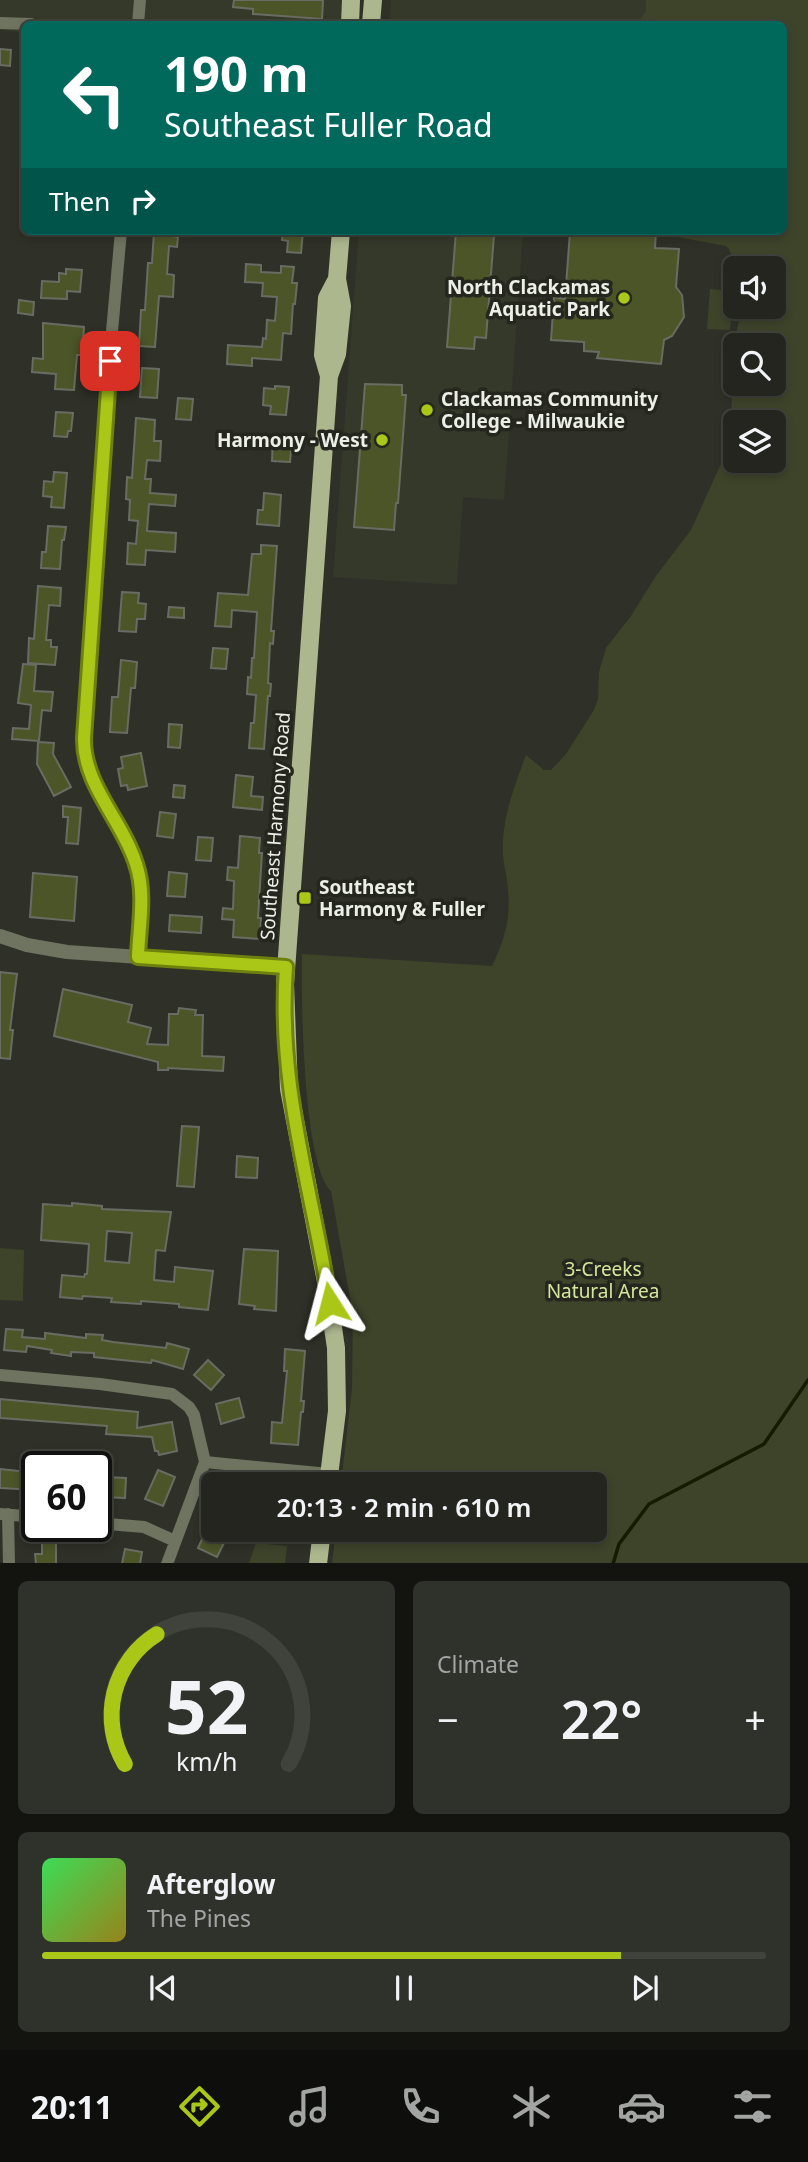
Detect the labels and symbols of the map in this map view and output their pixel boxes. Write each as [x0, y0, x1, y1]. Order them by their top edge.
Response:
place label: North Clackamas Aquatic Park [447, 274, 610, 322]
marker: North Clackamas Aquatic Park [616, 290, 632, 306]
pin [80, 331, 140, 391]
place label: Clackamas Community College - Milwaukie [441, 386, 658, 434]
marker: Clackamas Community College - Milwaukie [419, 402, 435, 418]
place label: Harmony - West [217, 427, 368, 453]
marker: Harmony - West [374, 432, 390, 448]
street label: Southeast Harmony Road [254, 711, 296, 941]
place label: Southeast Harmony & Fuller [319, 874, 486, 922]
marker: Southeast Harmony & Fuller [297, 890, 313, 906]
park label: 3-Creeks Natural Area [547, 1256, 659, 1304]
position arrow [293, 1266, 367, 1340]
speed limit sign: 60 [21, 1451, 112, 1542]

